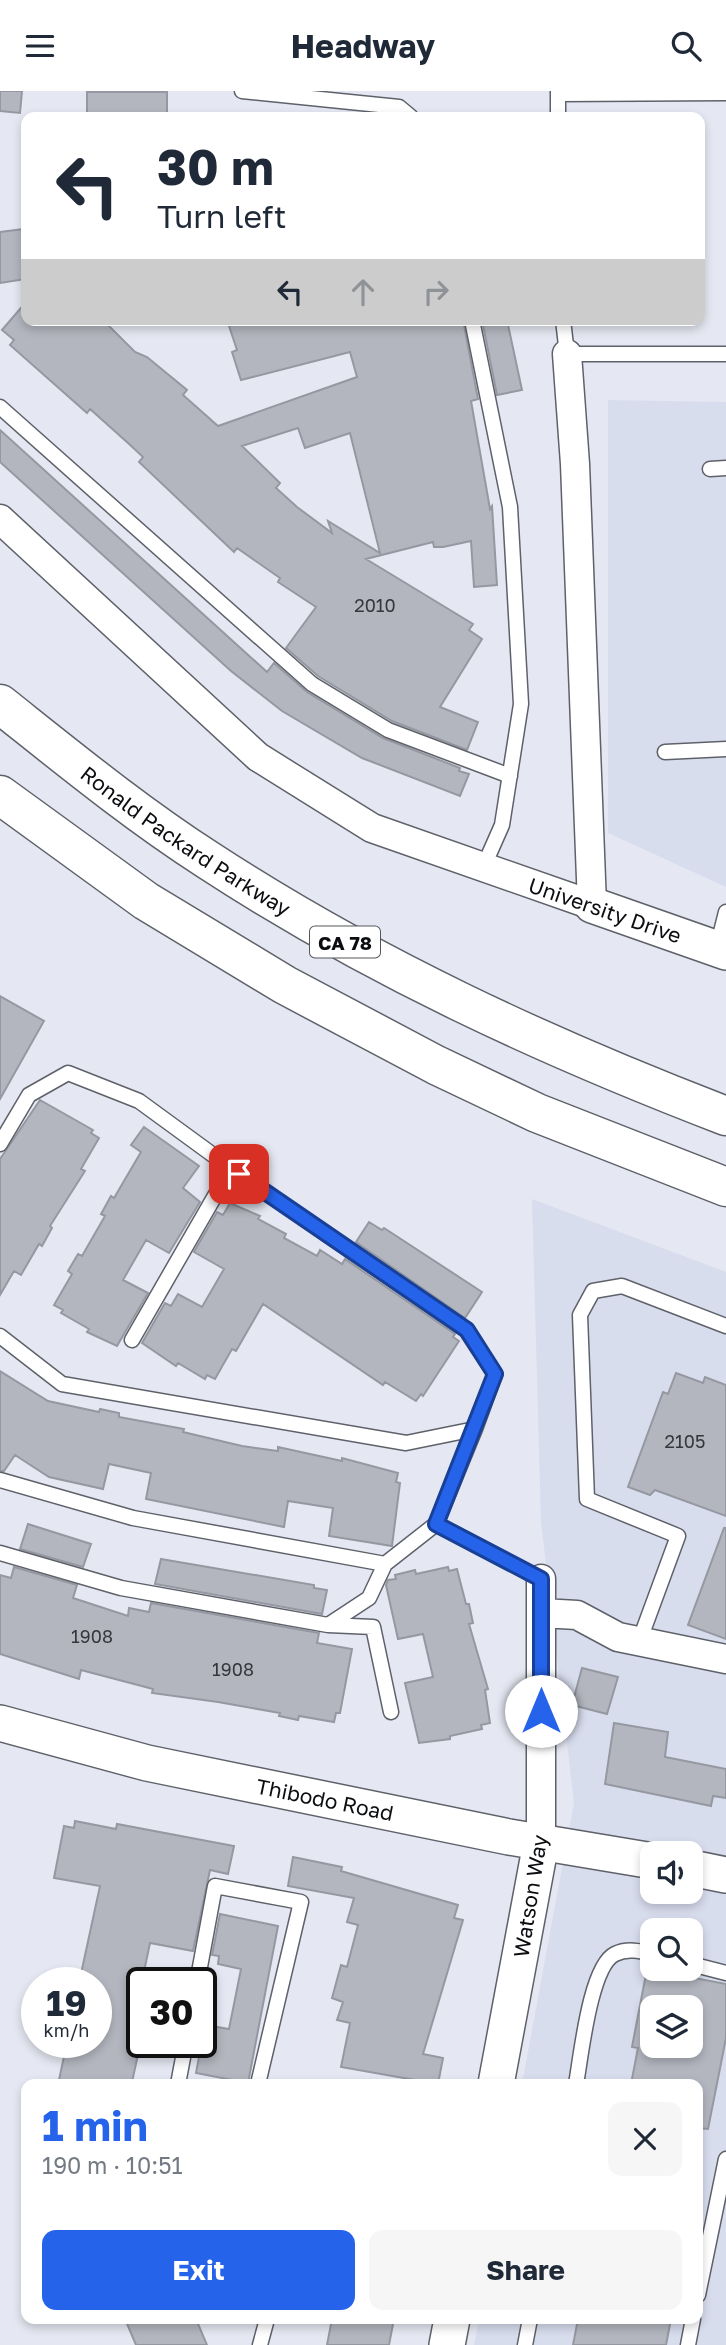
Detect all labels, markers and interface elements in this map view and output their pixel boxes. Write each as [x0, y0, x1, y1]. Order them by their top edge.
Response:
icon: menu [21, 27, 59, 65]
text: Headway [291, 27, 435, 65]
icon: search [667, 27, 705, 65]
text: 30 m [157, 137, 274, 196]
icon: left [42, 140, 133, 231]
text: Turn left [157, 197, 286, 235]
icon: left [271, 273, 309, 311]
icon: ahead [344, 273, 382, 311]
icon: right [417, 273, 455, 311]
house number: 2010 [354, 594, 396, 616]
street label: Ronald Packard Parkway [76, 760, 296, 921]
street label: University Drive [525, 872, 685, 948]
road number: CA 78 [310, 927, 380, 957]
pin [209, 1144, 269, 1204]
icon: arrive [220, 1155, 258, 1193]
house number: 2105 [665, 1430, 705, 1452]
house number: 1908 [71, 1625, 113, 1647]
house number: 1908 [212, 1658, 254, 1680]
position arrow [504, 1674, 578, 1748]
street label: Thibodo Road [254, 1773, 396, 1826]
street label: Watson Way [507, 1833, 553, 1959]
map controls [640, 1841, 703, 2058]
button: sound [640, 1841, 703, 1904]
button: search [640, 1918, 703, 1981]
speed limit sign: 30 [126, 1967, 217, 2058]
text: 19 [46, 1982, 87, 2024]
button: layers [640, 1995, 703, 2058]
text: km/h [44, 2019, 89, 2041]
text: 1 min [42, 2100, 148, 2150]
button: close [608, 2102, 682, 2176]
text: 190 m · 10:51 [42, 2151, 183, 2179]
button: Exit [42, 2230, 355, 2310]
button: Share [369, 2230, 682, 2310]

